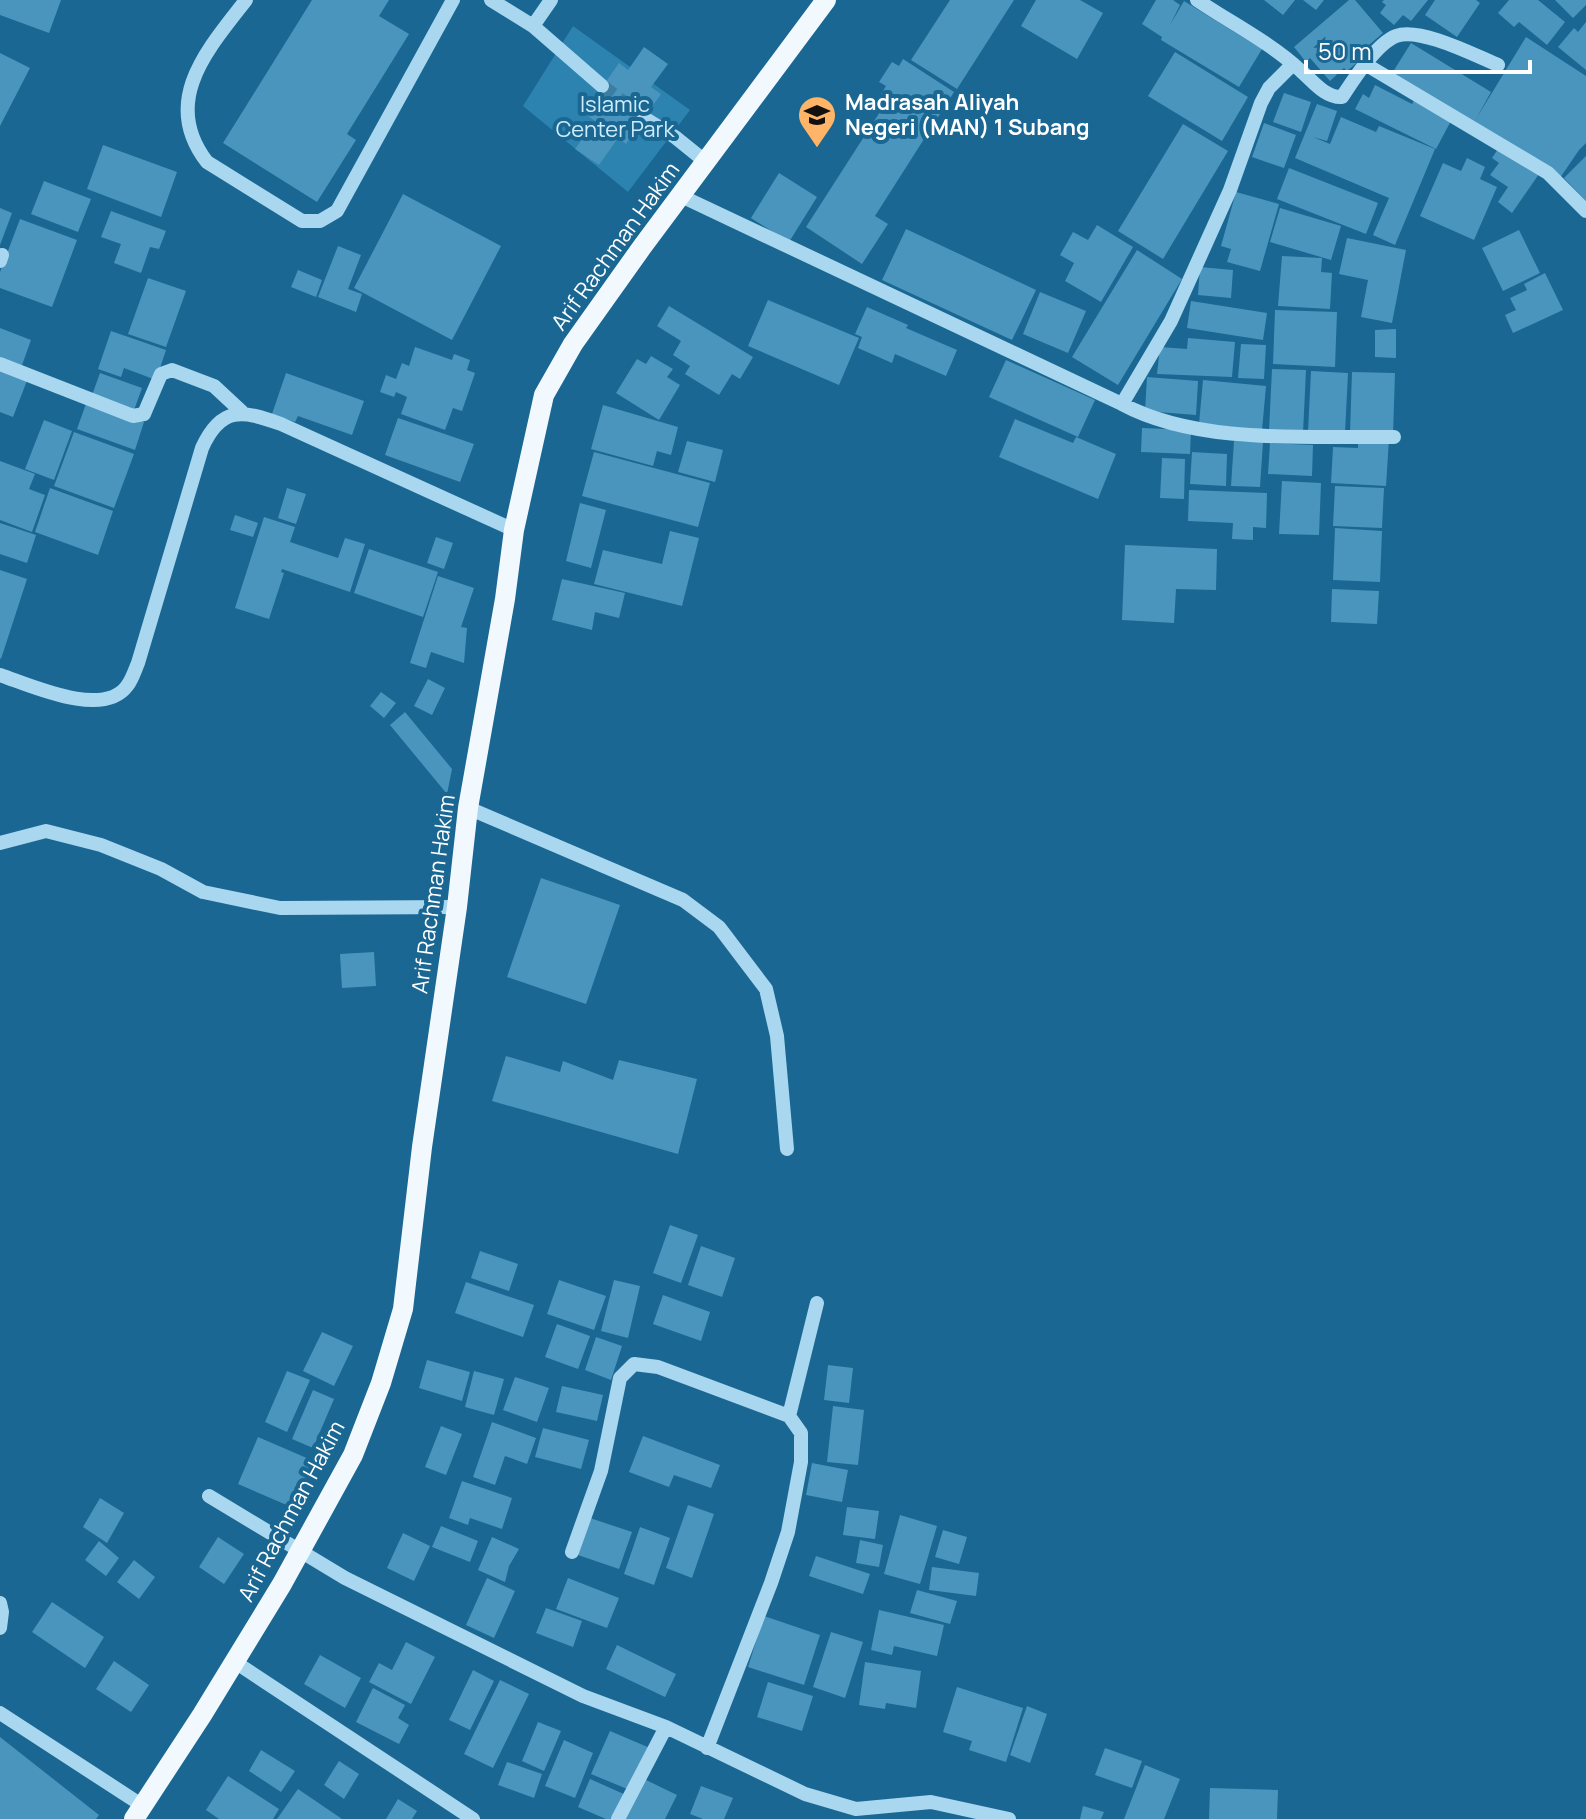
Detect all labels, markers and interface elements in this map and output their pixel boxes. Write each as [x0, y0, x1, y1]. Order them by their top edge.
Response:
scale bar [1306, 24, 1530, 74]
text: 50 m [1318, 34, 1372, 67]
place label: Madrasah Aliyah Negeri (MAN) 1 Subang [845, 87, 1090, 142]
park label: Islamic Center Park [556, 89, 675, 144]
school or university icon: Madrasah Aliyah Negeri (MAN) 1 Subang [796, 94, 838, 149]
street label: Arif Rachman Hakim [544, 156, 686, 336]
street label: Arif Rachman Hakim [404, 792, 462, 996]
street label: Arif Rachman Hakim [231, 1415, 351, 1607]

